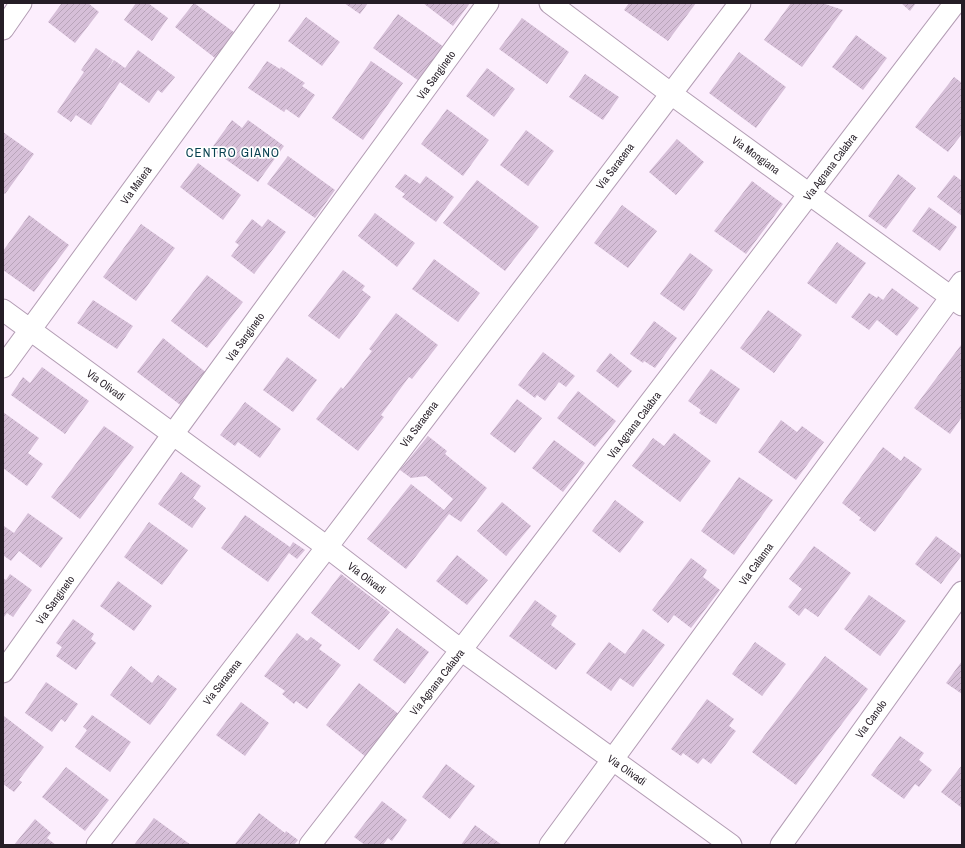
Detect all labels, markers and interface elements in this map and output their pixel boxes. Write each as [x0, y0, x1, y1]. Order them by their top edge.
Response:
street label: Via Sangineto [414, 48, 458, 102]
street label: Via Agnana Calabra [800, 131, 860, 203]
street label: Via Mongiana [729, 133, 783, 177]
street label: Via Saracena [593, 140, 637, 192]
district label: CENTRO GIANO [186, 144, 280, 161]
street label: Via Maierà [117, 163, 155, 207]
street label: Via Sangineto [223, 310, 267, 364]
street label: Via Olivadi [84, 366, 128, 404]
street label: Via Agnana Calabra [604, 389, 664, 461]
street label: Via Saracena [397, 398, 441, 450]
street label: Via Calanna [736, 540, 776, 588]
street label: Via Olivadi [345, 559, 389, 597]
street label: Via Sangineto [33, 573, 77, 627]
street label: Via Agnana Calabra [407, 646, 467, 718]
street label: Via Saracena [200, 656, 244, 708]
street label: Via Canolo [852, 697, 890, 741]
street label: Via Olivadi [605, 752, 649, 788]

